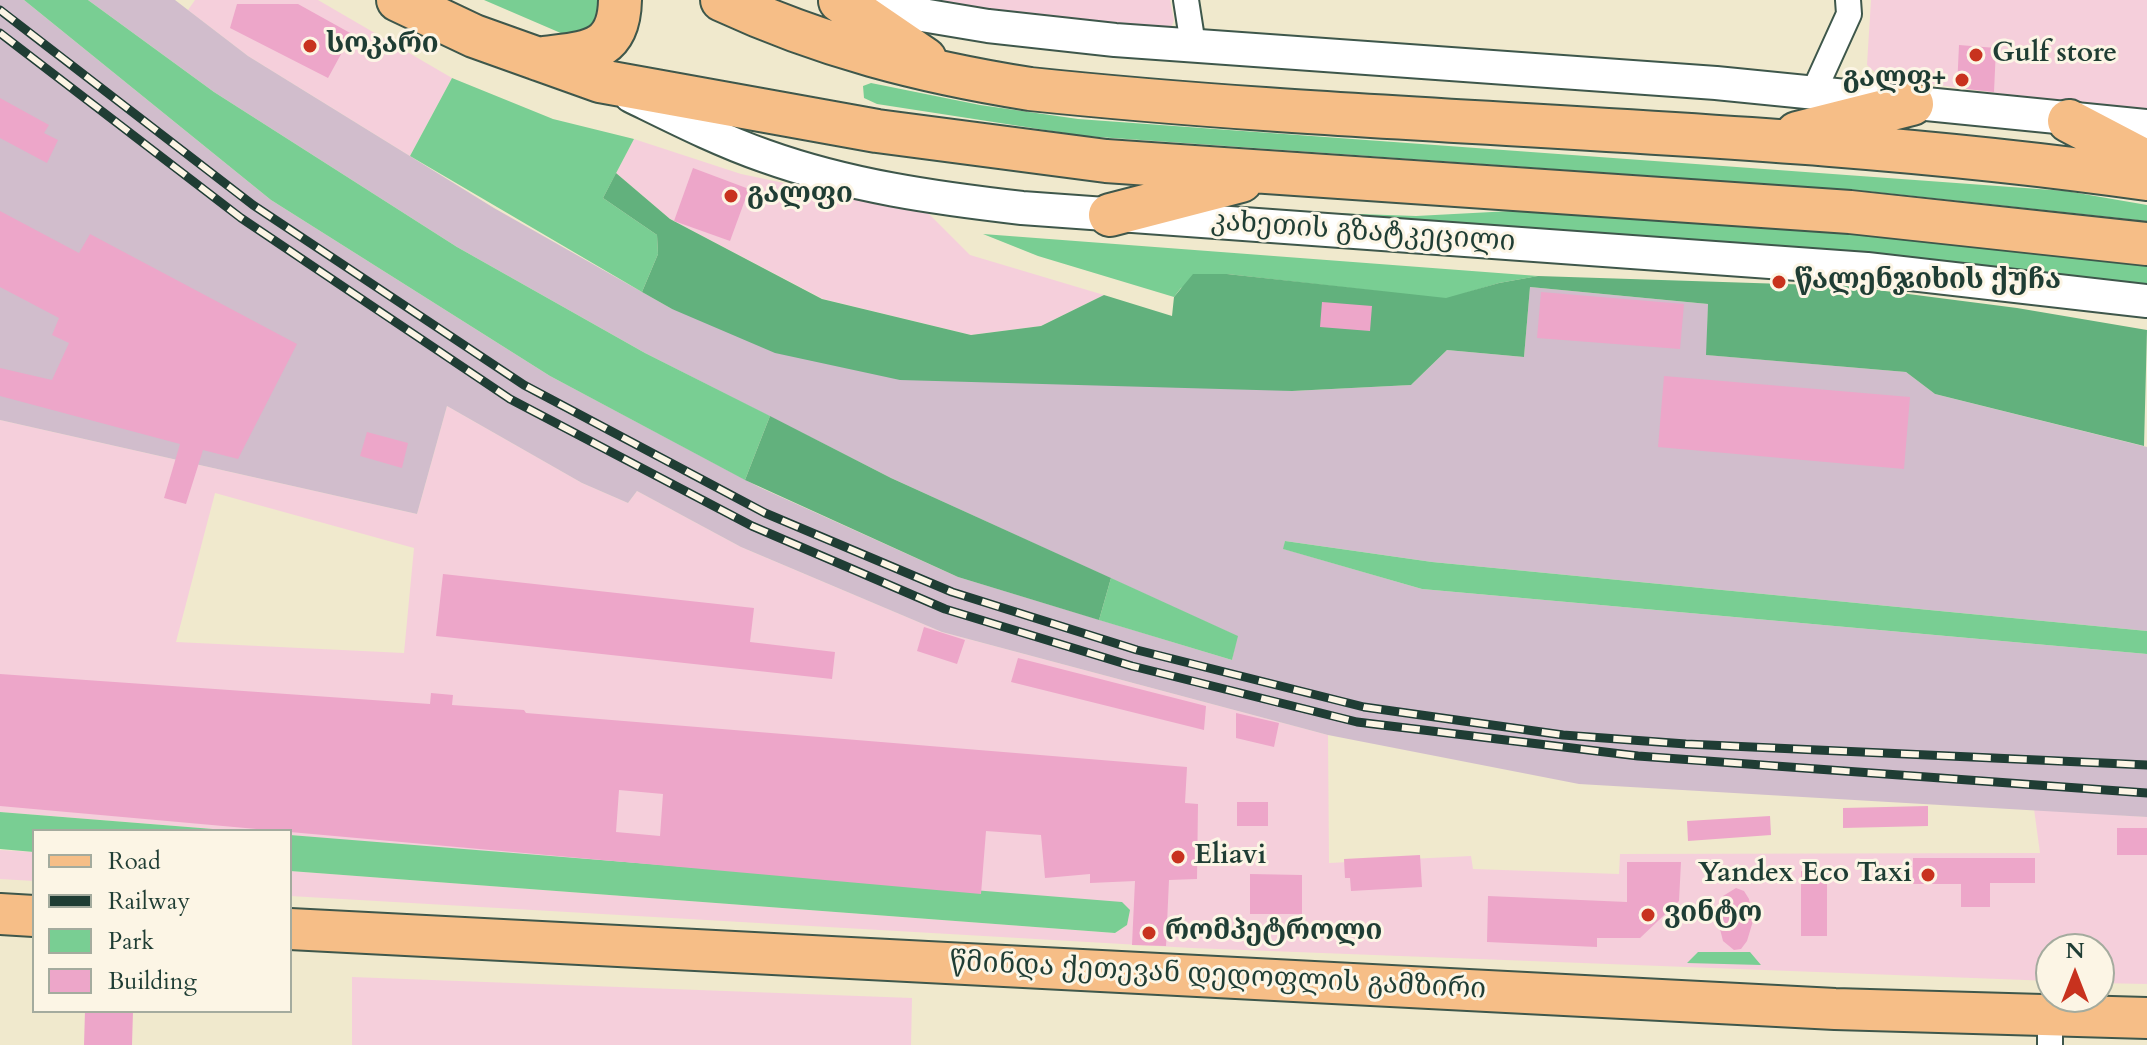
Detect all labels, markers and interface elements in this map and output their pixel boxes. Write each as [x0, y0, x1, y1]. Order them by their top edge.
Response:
place label: სოკარი [326, 29, 439, 63]
marker: სოკარი [301, 37, 319, 55]
place label: Gulf store [1992, 38, 2117, 72]
marker: Gulf store [1967, 46, 1985, 64]
place label: გალფ+ [1843, 63, 1946, 97]
marker: გალფ+ [1953, 71, 1971, 89]
place label: გალფი [747, 179, 853, 213]
marker: გალფი [722, 187, 740, 205]
street label: კახეთის გზატკეცილი [1210, 206, 1516, 260]
place label: წალენჯიხის ქუჩა [1795, 265, 2061, 299]
marker: წალენჯიხის ქუჩა [1770, 273, 1788, 291]
legend [32, 829, 292, 1013]
place label: Eliavi [1194, 840, 1266, 874]
text: Road [108, 845, 161, 878]
marker: Eliavi [1169, 848, 1187, 866]
place label: Yandex Eco Taxi [1698, 858, 1912, 892]
marker: Yandex Eco Taxi [1919, 866, 1937, 884]
text: Railway [108, 885, 190, 918]
place label: ვინტო [1664, 898, 1762, 932]
marker: ვინტო [1639, 906, 1657, 924]
place label: რომპეტროლი [1165, 916, 1382, 950]
marker: რომპეტროლი [1140, 924, 1158, 942]
text: Park [108, 925, 154, 958]
north arrow [2035, 933, 2115, 1013]
text: N [2065, 936, 2085, 966]
street label: წმინდა ქეთევან დედოფლის გამზირი [949, 946, 1487, 1008]
text: Building [108, 965, 197, 998]

